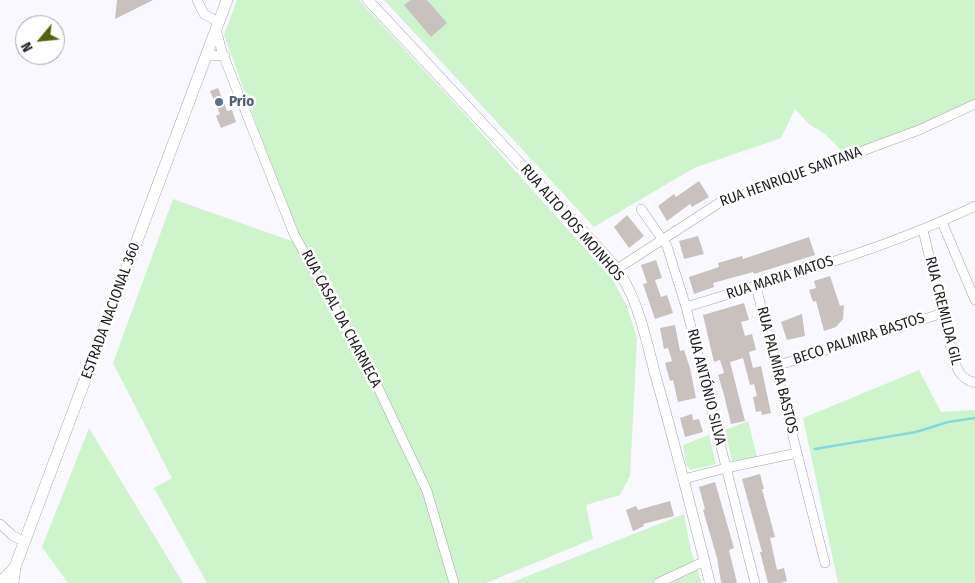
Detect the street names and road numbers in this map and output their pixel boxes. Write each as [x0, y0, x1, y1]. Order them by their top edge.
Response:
street label: RUA HENRIQUE SANTANA [718, 143, 864, 211]
street label: RUA ALTO DOS MOINHOS [516, 161, 628, 285]
street label: ESTRADA NACIONAL 360 [78, 240, 144, 382]
street label: RUA CASAL DA CHARNECA [297, 247, 385, 391]
street label: RUA MARIA MATOS [724, 252, 836, 304]
street label: RUA CREMILDA GIL [921, 255, 965, 367]
street label: RUA PALMIRA BASTOS [753, 305, 801, 435]
street label: BECO PALMIRA BASTOS [791, 309, 927, 369]
street label: RUA ANTÓNIO SILVA [683, 327, 729, 447]

